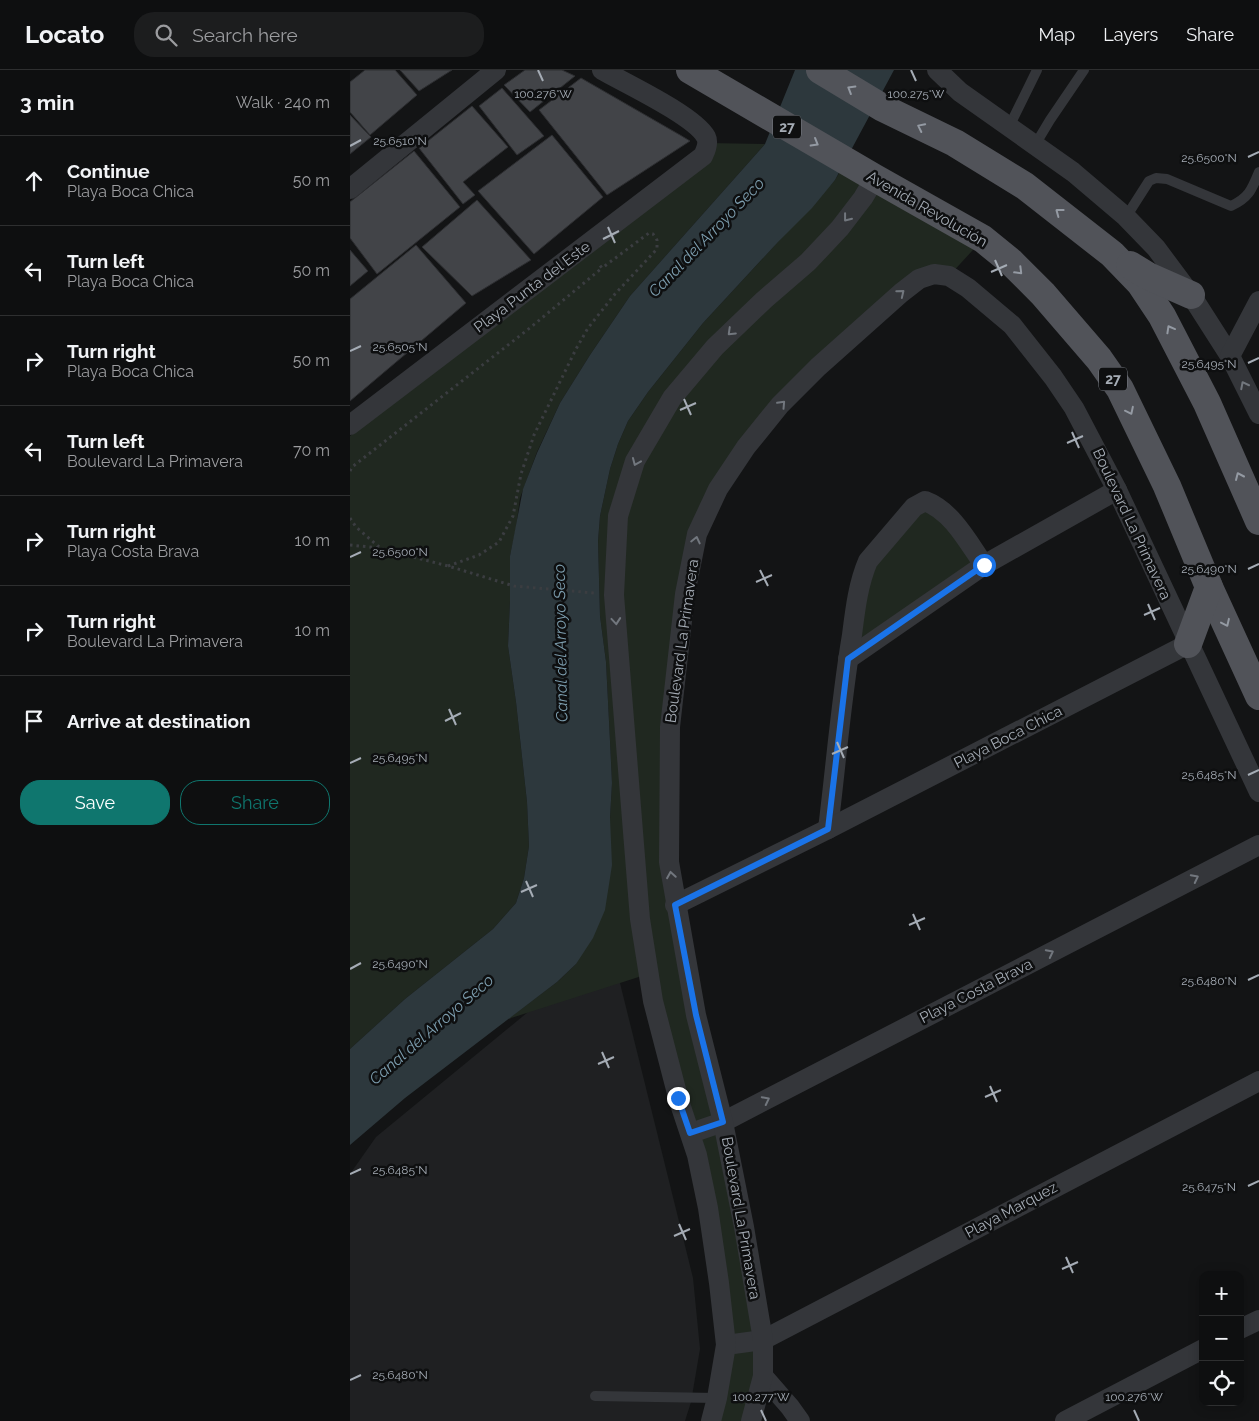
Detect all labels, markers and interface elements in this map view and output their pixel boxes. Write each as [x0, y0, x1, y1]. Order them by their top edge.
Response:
search box [134, 12, 484, 57]
text: Locato [25, 20, 104, 49]
icon: search [152, 21, 180, 49]
text: Search here [192, 24, 298, 46]
text: Map [1039, 24, 1075, 45]
text: Layers [1103, 24, 1158, 45]
text: Share [1186, 24, 1234, 45]
one-way arrow [848, 86, 857, 96]
text: 100.276°W [514, 87, 572, 101]
text: 100.275°W [888, 87, 945, 101]
text: 3 min [20, 90, 74, 115]
text: Walk · 240 m [236, 93, 330, 112]
road number: 27 [773, 116, 801, 138]
one-way arrow [918, 123, 927, 133]
text: 25.6510°N [373, 134, 427, 148]
one-way arrow [810, 137, 819, 147]
text: 25.6500°N [1181, 151, 1237, 165]
text: Continue [67, 160, 150, 182]
icon: ahead [20, 167, 48, 195]
street label: Avenida Revolución [863, 167, 991, 251]
text: 50 m [293, 171, 330, 190]
water label: Canal del Arroyo Seco [645, 174, 768, 301]
text: Playa Boca Chica [67, 182, 194, 201]
one-way arrow [1056, 210, 1065, 218]
one-way arrow [844, 213, 853, 222]
street label: Playa Punta del Este [470, 237, 594, 337]
text: Turn left [67, 250, 144, 272]
icon: left [20, 257, 48, 285]
text: 50 m [293, 261, 330, 280]
one-way arrow [1014, 265, 1023, 274]
text: Playa Boca Chica [67, 272, 194, 291]
one-way arrow [895, 291, 904, 299]
one-way arrow [727, 326, 736, 335]
one-way arrow [1166, 326, 1176, 335]
text: Turn right [67, 340, 156, 362]
text: 25.6505°N [372, 340, 428, 354]
icon: right [20, 347, 48, 375]
text: 50 m [293, 351, 330, 370]
text: 25.6495°N [1182, 357, 1236, 371]
text: Playa Boca Chica [67, 362, 194, 381]
road number: 27 [1099, 368, 1127, 390]
one-way arrow [1240, 382, 1250, 391]
one-way arrow [776, 400, 785, 409]
one-way arrow [1124, 406, 1135, 415]
text: Turn left [67, 430, 144, 452]
icon: left [20, 437, 48, 465]
text: 70 m [293, 441, 330, 460]
street label: Boulevard La Primavera [1089, 445, 1175, 603]
text: Boulevard La Primavera [67, 452, 243, 471]
one-way arrow [631, 457, 642, 466]
one-way arrow [1235, 472, 1246, 481]
text: Turn right [67, 520, 156, 542]
icon: right [20, 527, 48, 555]
text: 10 m [295, 531, 330, 550]
one-way arrow [690, 536, 701, 545]
text: Playa Costa Brava [67, 542, 199, 561]
text: 25.6500°N [372, 545, 428, 559]
route start [973, 554, 996, 577]
street label: Boulevard La Primavera [662, 558, 702, 724]
text: 25.6490°N [1181, 562, 1237, 576]
water label: Canal del Arroyo Seco [550, 564, 571, 722]
text: Turn right [67, 610, 156, 632]
icon: right [20, 617, 48, 645]
one-way arrow [610, 618, 621, 626]
one-way arrow [1219, 618, 1230, 627]
text: 10 m [295, 621, 330, 640]
text: Boulevard La Primavera [67, 632, 243, 651]
street label: Playa Boca Chica [951, 702, 1065, 772]
icon: arrive [20, 707, 48, 735]
text: Arrive at destination [67, 710, 251, 732]
text: 25.6495°N [373, 751, 427, 765]
text: 25.6485°N [1182, 768, 1236, 782]
button: Save [20, 780, 170, 825]
button: Share [180, 780, 330, 825]
one-way arrow [666, 871, 677, 879]
one-way arrow [1189, 874, 1198, 884]
one-way arrow [1045, 949, 1054, 959]
street label: Playa Costa Brava [917, 955, 1035, 1027]
text: 25.6490°N [372, 957, 428, 971]
water label: Canal del Arroyo Seco [365, 970, 497, 1088]
text: 25.6480°N [1181, 974, 1237, 988]
route end [667, 1087, 690, 1110]
one-way arrow [761, 1096, 770, 1106]
street label: Boulevard La Primavera [718, 1135, 764, 1301]
text: 25.6485°N [373, 1163, 427, 1177]
street label: Playa Marquez [962, 1178, 1060, 1242]
text: 25.6475°N [1182, 1180, 1236, 1194]
map controls [1199, 1271, 1244, 1406]
button: + [1199, 1271, 1244, 1316]
button: − [1199, 1316, 1244, 1361]
button: locate [1199, 1361, 1244, 1406]
text: 25.6480°N [372, 1368, 428, 1382]
text: 100.277°W [733, 1390, 790, 1404]
text: 100.276°W [1105, 1390, 1163, 1404]

